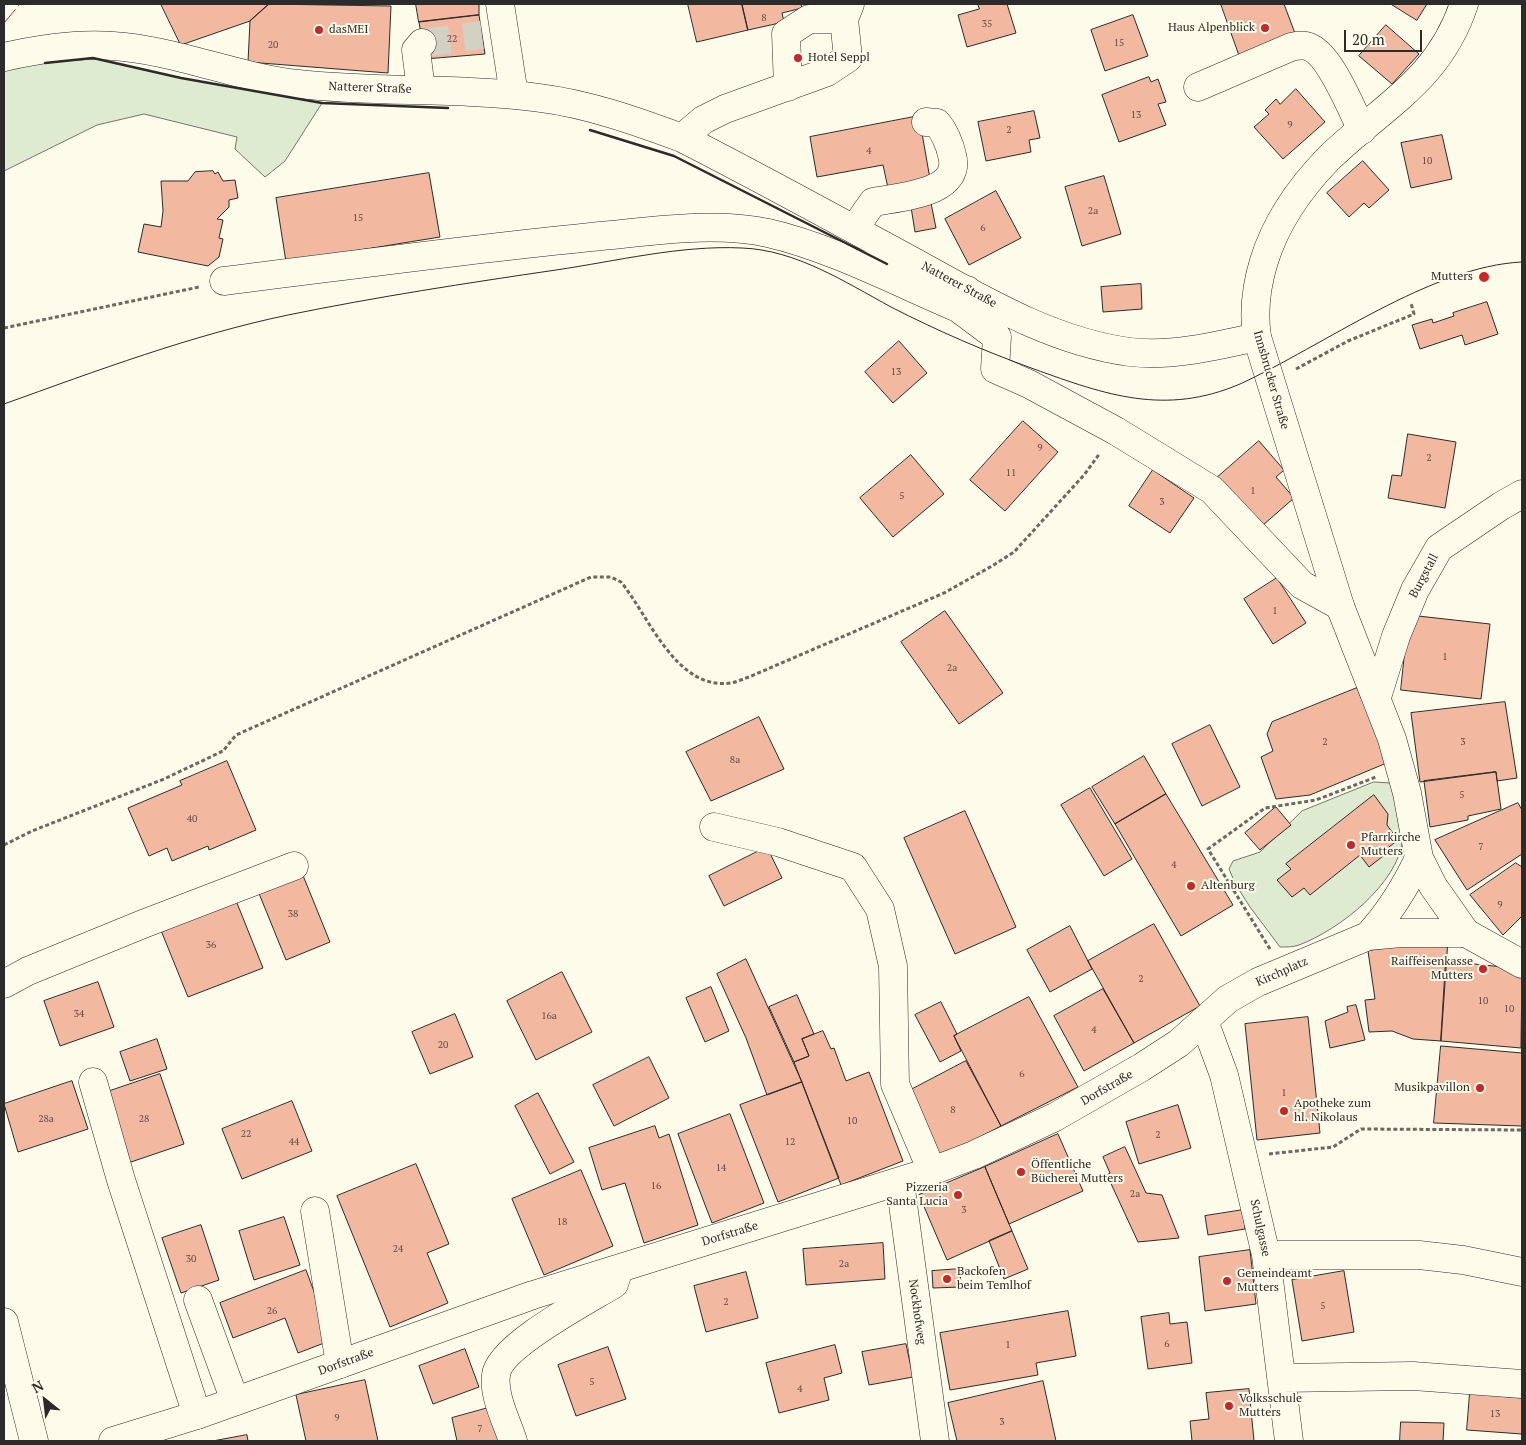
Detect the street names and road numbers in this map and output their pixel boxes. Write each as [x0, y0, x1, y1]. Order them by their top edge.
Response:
street label: Natterer Straße [328, 79, 412, 97]
street label: Natterer Straße [919, 259, 999, 311]
street label: Innsbrucker Straße [1250, 329, 1292, 431]
street label: Burgstall [1406, 551, 1442, 601]
street label: Kirchplatz [1254, 954, 1310, 990]
street label: Dorfstraße [1078, 1067, 1136, 1109]
street label: Schulgasse [1247, 1198, 1273, 1258]
street label: Dorfstraße [700, 1219, 760, 1249]
street label: Nockhofweg [905, 1278, 929, 1346]
street label: Dorfstraße [316, 1345, 376, 1379]

